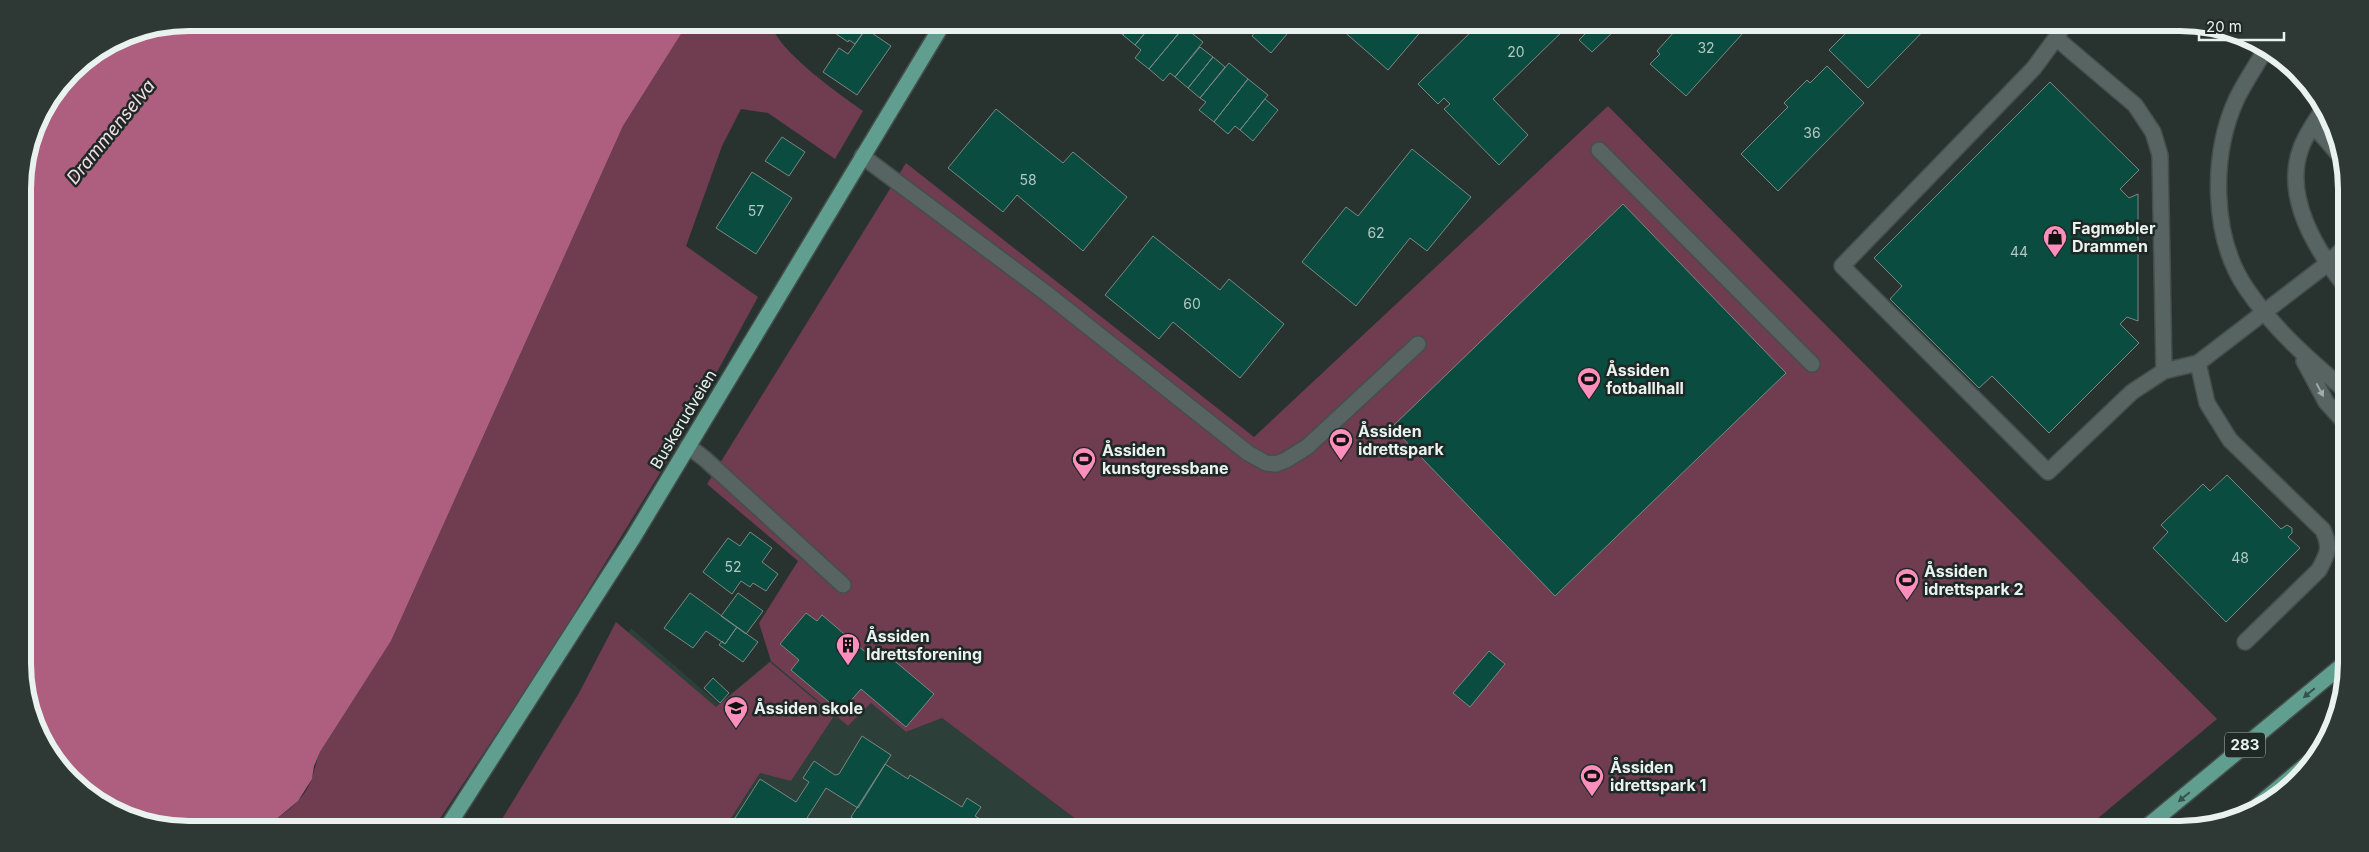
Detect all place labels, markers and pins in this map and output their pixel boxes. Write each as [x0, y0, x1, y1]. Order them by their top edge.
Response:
place label: Fagmøbler Drammen [2072, 218, 2156, 256]
shop icon: Fagmøbler Drammen [2042, 224, 2068, 258]
place label: Åssiden fotballhall [1606, 359, 1684, 398]
sports icon: Åssiden fotballhall [1576, 366, 1602, 400]
place label: Åssiden idrettspark [1358, 420, 1444, 459]
sports icon: Åssiden idrettspark [1328, 427, 1354, 461]
place label: Åssiden kunstgressbane [1102, 439, 1229, 478]
sports icon: Åssiden kunstgressbane [1071, 446, 1097, 480]
place label: Åssiden idrettspark 2 [1924, 560, 2024, 599]
sports icon: Åssiden idrettspark 2 [1894, 567, 1920, 601]
place label: Åssiden Idrettsforening [866, 625, 982, 664]
building icon: Åssiden Idrettsforening [835, 632, 861, 666]
school or university icon: Åssiden skole [723, 695, 749, 729]
place label: Åssiden skole [754, 697, 863, 718]
place label: Åssiden idrettspark 1 [1610, 756, 1706, 795]
sports icon: Åssiden idrettspark 1 [1579, 763, 1605, 797]

